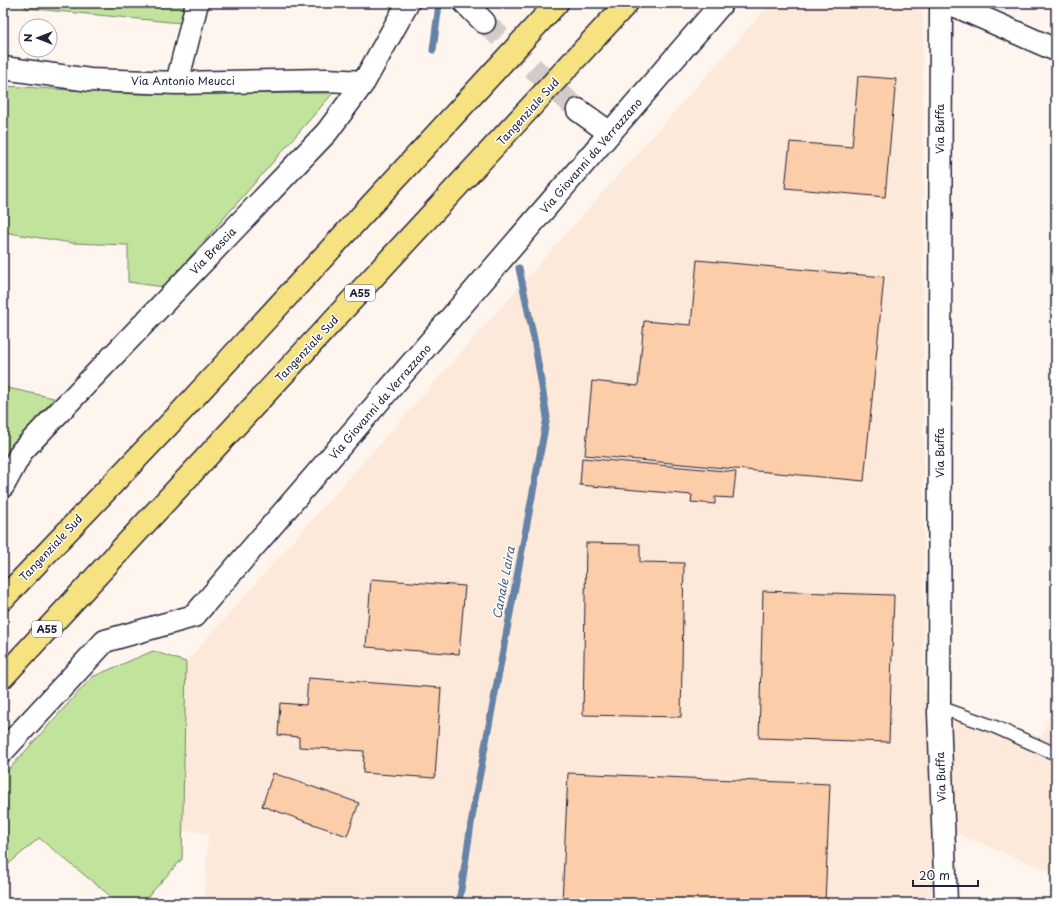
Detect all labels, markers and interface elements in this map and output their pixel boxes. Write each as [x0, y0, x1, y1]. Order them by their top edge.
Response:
north arrow [18, 18, 58, 58]
text: N [19, 33, 36, 42]
street label: Via Antonio Meucci [131, 72, 235, 89]
street label: Tangenziale Sud [493, 74, 563, 149]
street label: Via Giovanni da Verrazzano [536, 94, 646, 217]
street label: Via Buffa [931, 104, 948, 154]
street label: Via Brescia [186, 223, 240, 278]
road number: A55 [345, 285, 375, 301]
street label: Tangenziale Sud [271, 311, 342, 386]
street label: Via Giovanni da Verrazzano [325, 340, 435, 463]
street label: Via Buffa [931, 428, 948, 478]
street label: Tangenziale Sud [15, 510, 86, 585]
water label: Canale Laira [487, 545, 519, 621]
road number: A55 [32, 621, 62, 637]
street label: Via Buffa [931, 751, 950, 802]
scale bar [913, 862, 978, 888]
text: 20 m [919, 866, 950, 884]

